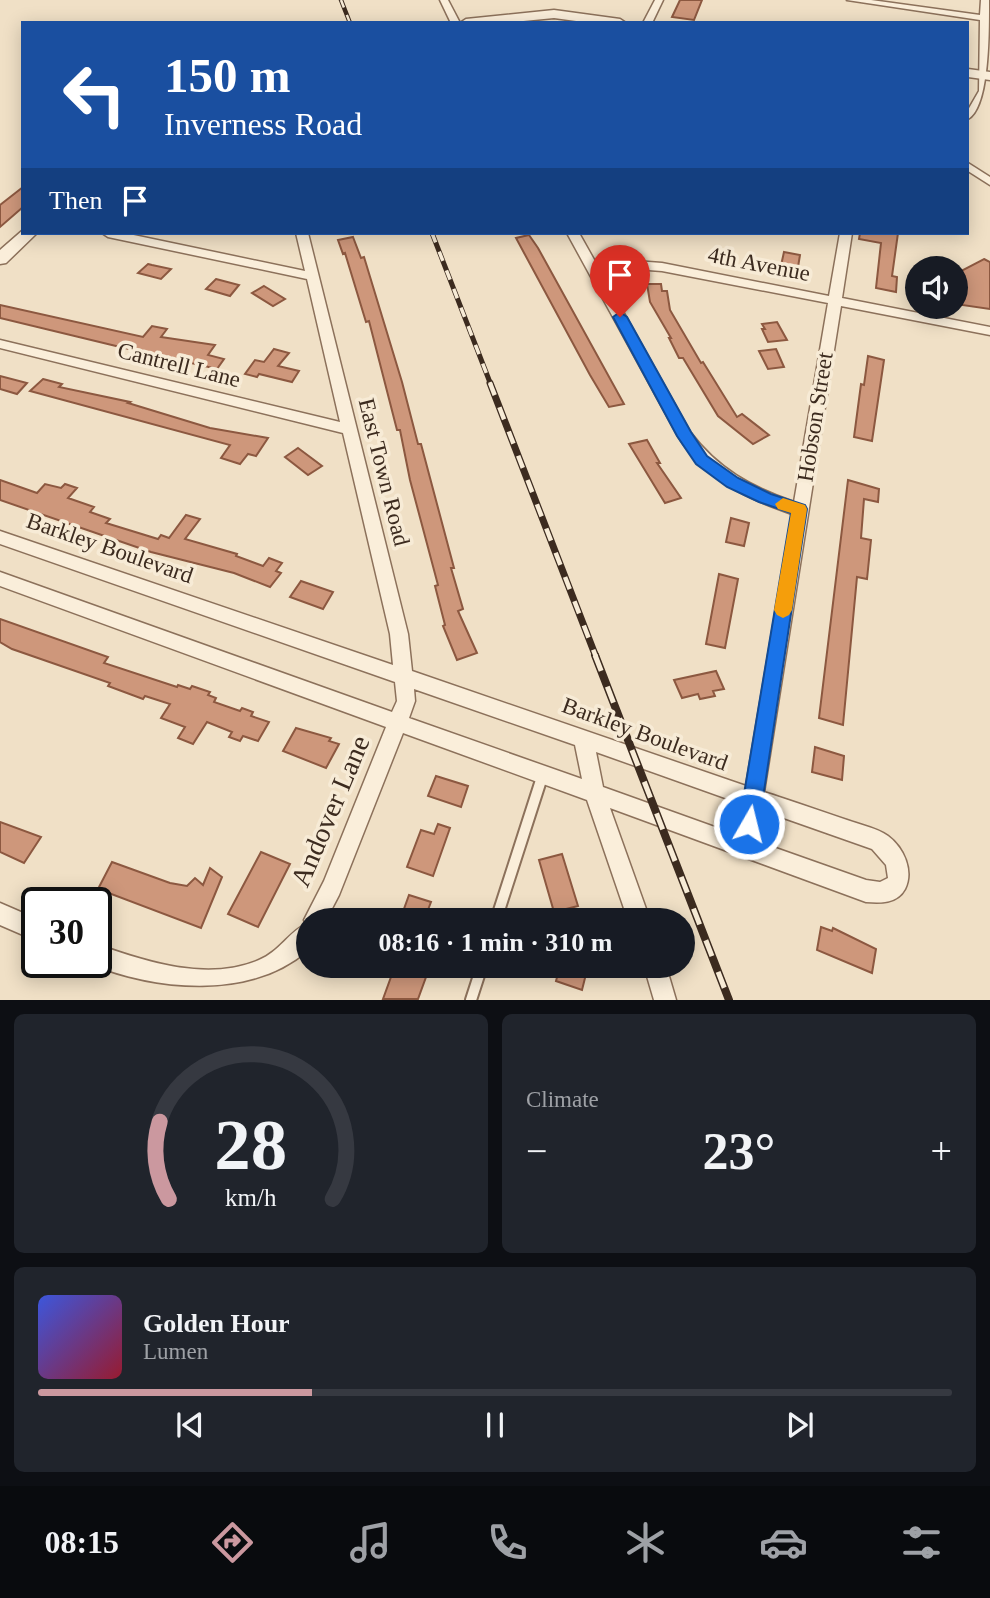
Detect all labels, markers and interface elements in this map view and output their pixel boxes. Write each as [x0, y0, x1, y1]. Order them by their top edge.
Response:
text: 150 m [164, 48, 291, 103]
icon: left [49, 49, 140, 140]
text: Inverness Road [164, 106, 362, 142]
icon: arrive [116, 182, 154, 220]
text: Then [49, 186, 102, 215]
street label: 4th Avenue [706, 242, 812, 286]
pin [590, 245, 650, 317]
icon: arrive [601, 256, 639, 294]
map controls [905, 256, 968, 319]
button: sound [905, 256, 968, 319]
street label: Cantrell Lane [115, 338, 243, 392]
street label: Hobson Street [792, 350, 838, 484]
street label: East Town Road [354, 396, 415, 549]
street label: Barkley Boulevard [23, 508, 197, 588]
street label: Barkley Boulevard [559, 692, 732, 776]
street label: Andover Lane [284, 731, 376, 891]
position arrow [712, 787, 786, 861]
speed limit sign: 30 [21, 887, 112, 978]
text: 08:16 · 1 min · 310 m [379, 928, 613, 957]
text: Climate [526, 1087, 599, 1112]
text: 28 [215, 1105, 287, 1186]
text: 23° [703, 1123, 775, 1180]
text: − [526, 1130, 547, 1172]
text: + [931, 1130, 952, 1172]
text: km/h [225, 1184, 277, 1211]
text: Golden Hour [143, 1309, 290, 1338]
text: Lumen [143, 1339, 208, 1364]
icon: previous [171, 1406, 209, 1444]
icon: pause [476, 1406, 514, 1444]
icon: next [781, 1406, 819, 1444]
icon: directions [208, 1518, 257, 1567]
icon: music [346, 1518, 395, 1567]
icon: phone [483, 1518, 532, 1567]
icon: climate [621, 1518, 670, 1567]
icon: car [759, 1518, 808, 1567]
icon: filters [897, 1518, 946, 1567]
text: 08:15 [44, 1524, 119, 1560]

